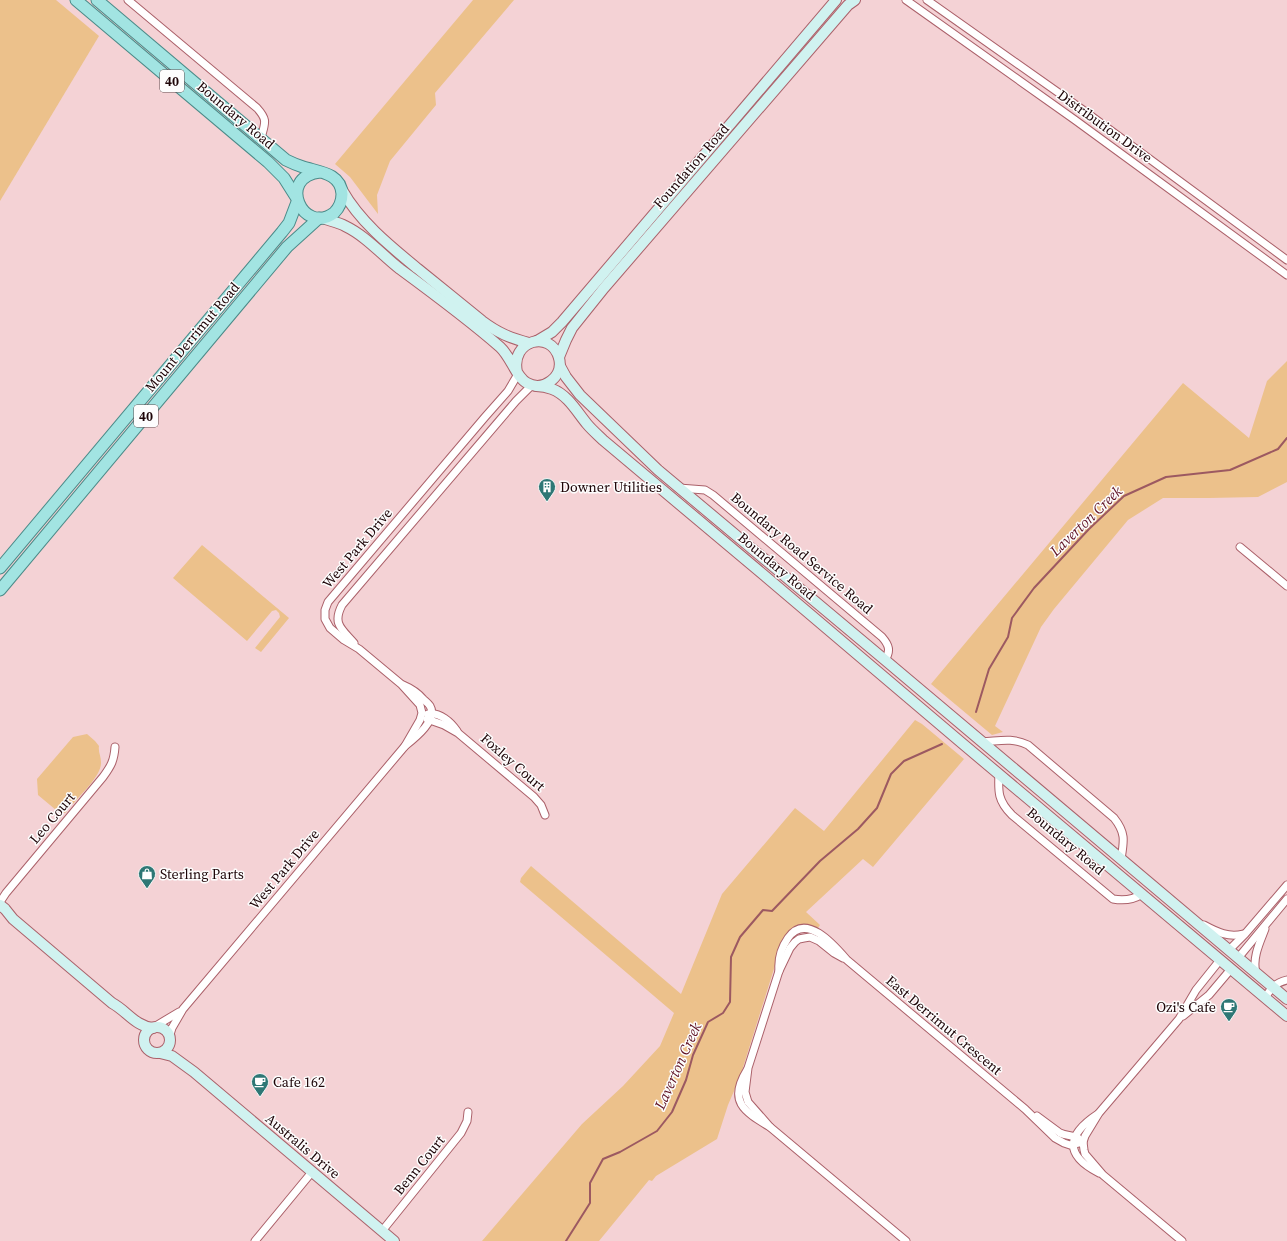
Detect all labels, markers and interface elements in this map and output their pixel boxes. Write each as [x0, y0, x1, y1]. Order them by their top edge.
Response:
road number: 40 [160, 70, 184, 92]
street label: Boundary Road [193, 76, 279, 154]
street label: Distribution Drive [1053, 85, 1157, 167]
street label: Foundation Road [649, 119, 734, 213]
street label: Mount Derrimut Road [140, 278, 244, 396]
road number: 40 [134, 405, 158, 427]
building icon: Downer Utilities [537, 477, 557, 502]
place label: Downer Utilities [560, 477, 662, 497]
water label: Laverton Creek [1044, 480, 1127, 561]
street label: Boundary Road Service Road [728, 489, 876, 617]
street label: West Park Drive [317, 504, 397, 592]
street label: Boundary Road [735, 529, 819, 603]
street label: Foxley Court [477, 728, 550, 796]
street label: Leo Court [25, 788, 80, 848]
street label: Boundary Road [1023, 802, 1109, 880]
street label: West Park Drive [244, 825, 324, 913]
shop icon: Sterling Parts [137, 864, 157, 889]
place label: Sterling Parts [160, 864, 244, 884]
street label: East Derrimut Crescent [882, 970, 1007, 1080]
place label: Ozi's Cafe [1156, 997, 1216, 1017]
cafe icon: Ozi's Cafe [1219, 997, 1239, 1022]
water label: Laverton Creek [649, 1018, 706, 1114]
cafe icon: Cafe 162 [250, 1072, 270, 1097]
place label: Cafe 162 [273, 1072, 325, 1092]
street label: Australis Drive [261, 1109, 345, 1183]
street label: Benn Court [389, 1131, 450, 1199]

